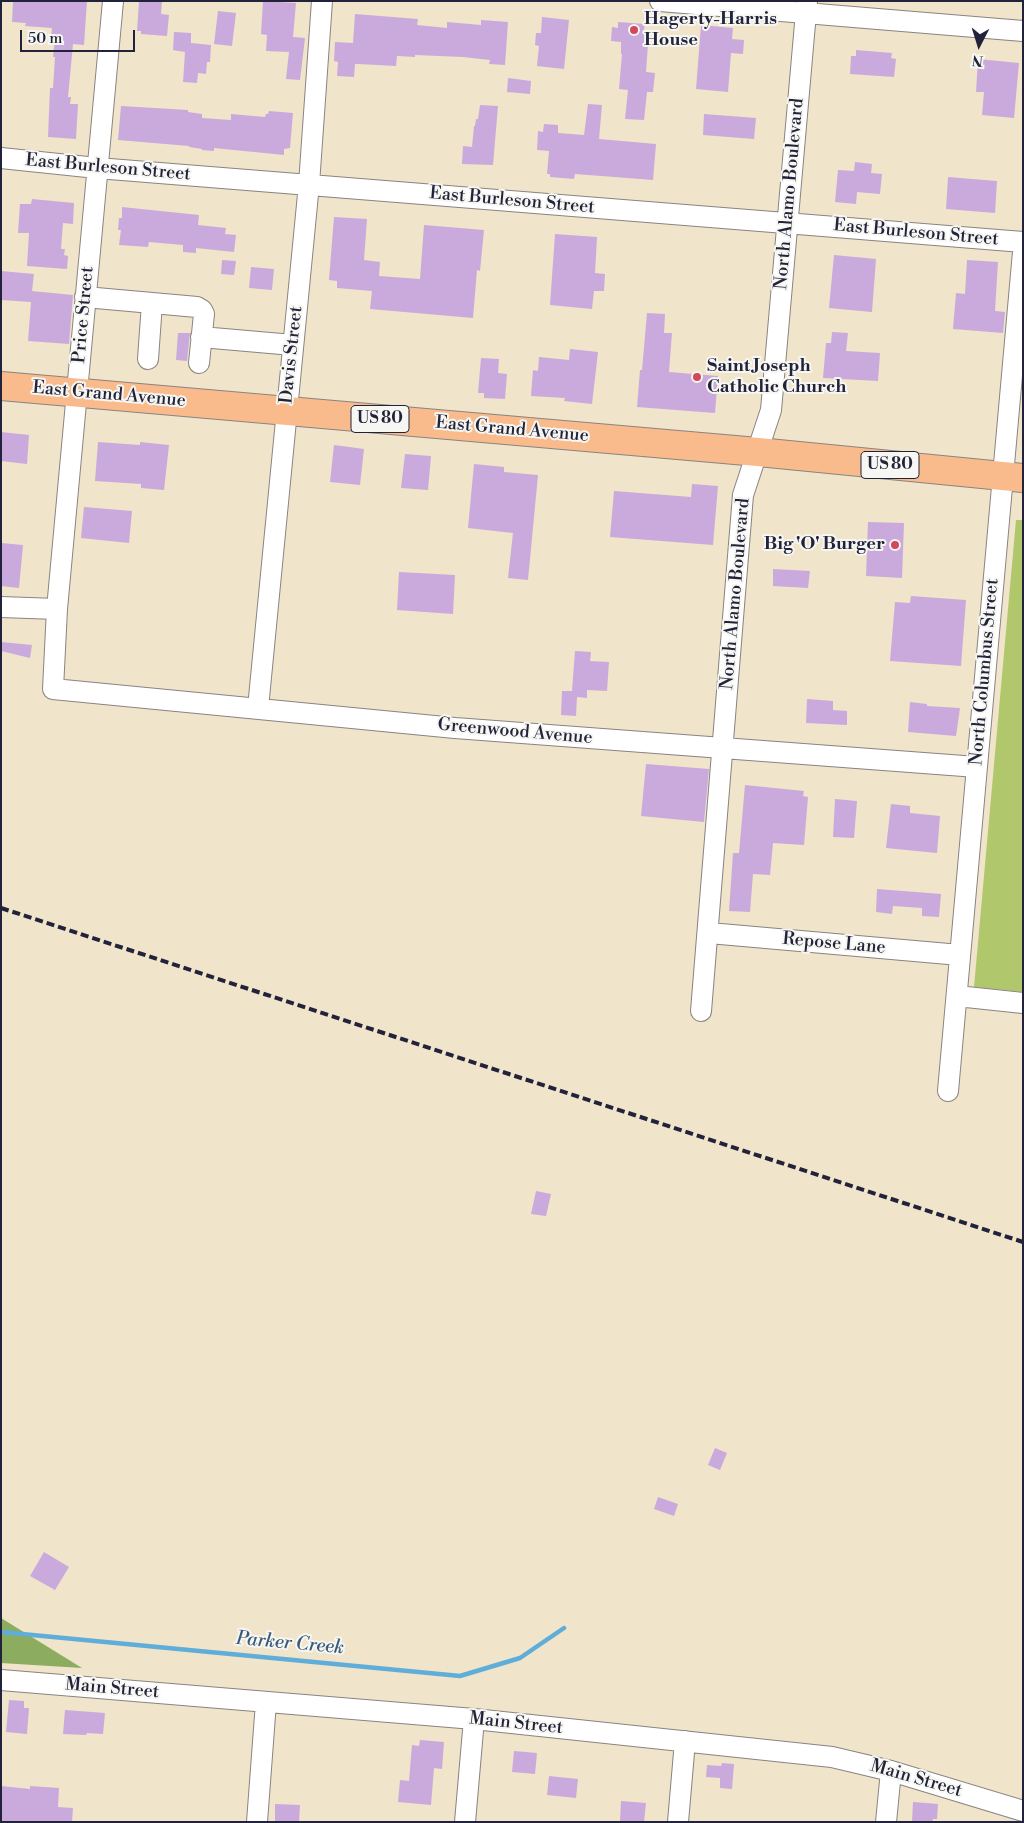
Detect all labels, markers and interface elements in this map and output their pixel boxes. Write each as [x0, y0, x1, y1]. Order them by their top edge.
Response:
place label: Hagerty-Harris House [644, 9, 777, 52]
scale bar [22, 20, 138, 52]
north arrow [954, 20, 1004, 70]
marker: Hagerty-Harris House [628, 24, 640, 36]
text: 50 m [28, 29, 62, 48]
text: N [971, 50, 984, 69]
street label: North Alamo Boulevard [771, 97, 809, 291]
street label: East Burleson Street [24, 150, 192, 186]
street label: East Burleson Street [428, 183, 596, 219]
street label: East Burleson Street [832, 215, 1000, 251]
street label: Price Street [69, 266, 99, 364]
street label: Davis Street [276, 305, 308, 405]
place label: Saint Joseph Catholic Church [707, 356, 846, 398]
marker: Saint Joseph Catholic Church [691, 371, 703, 383]
street label: East Grand Avenue [31, 378, 187, 412]
road number: US 80 [351, 406, 409, 432]
street label: East Grand Avenue [434, 413, 590, 447]
road number: US 80 [861, 452, 919, 478]
street label: North Alamo Boulevard [717, 497, 755, 691]
place label: Big 'O' Burger [764, 534, 885, 556]
marker: Big 'O' Burger [889, 539, 901, 551]
street label: North Columbus Street [966, 578, 1004, 766]
street label: Greenwood Avenue [437, 714, 593, 750]
street label: Repose Lane [782, 929, 886, 959]
water label: Parker Creek [235, 1628, 345, 1660]
street label: Main Street [64, 1674, 160, 1704]
street label: Main Street [468, 1708, 564, 1740]
street label: Main Street [868, 1756, 964, 1802]

